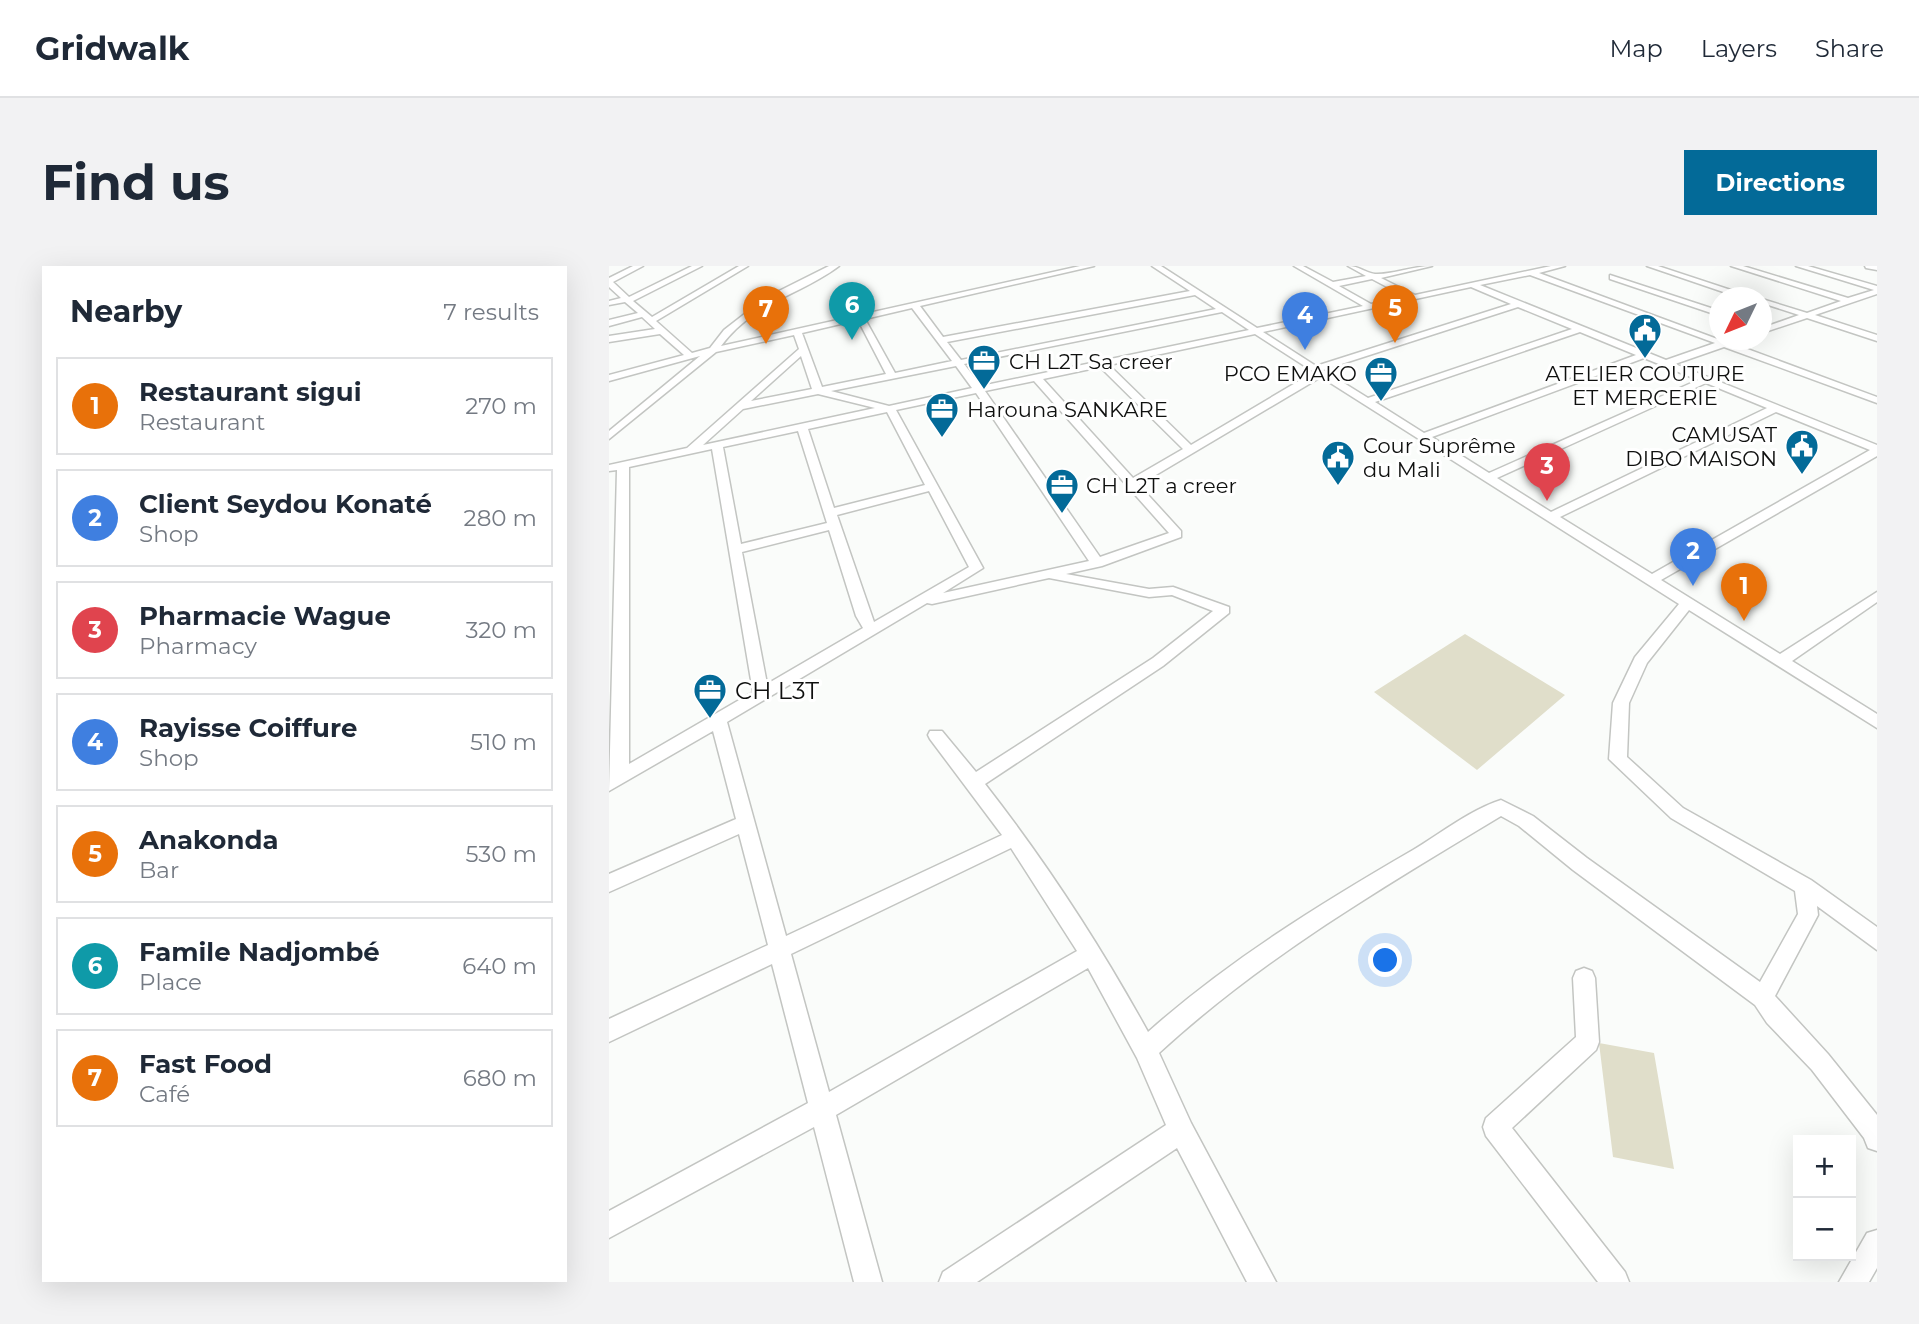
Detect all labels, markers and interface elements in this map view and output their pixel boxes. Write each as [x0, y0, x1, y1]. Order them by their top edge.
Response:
text: Gridwalk [35, 28, 189, 68]
text: Map [1609, 34, 1663, 63]
text: Layers [1701, 34, 1777, 63]
text: Share [1815, 34, 1884, 63]
button: Directions [1684, 150, 1877, 215]
text: Find us [42, 153, 230, 212]
pin: 6 [829, 282, 875, 340]
pin: 5 [1372, 285, 1418, 343]
pin: 7 [743, 286, 789, 344]
north arrow [1709, 287, 1772, 350]
pin: 4 [1282, 292, 1328, 350]
text: Nearby [70, 293, 182, 330]
text: 7 results [443, 298, 539, 326]
public building icon: ATELIER COUTURE ET MERCERIE [1626, 311, 1664, 360]
office icon: CH L2T Sa creer [965, 342, 1003, 391]
place label: CH L2T Sa creer [1009, 349, 1173, 374]
office icon: PCO EMAKO [1362, 354, 1400, 403]
place label: PCO EMAKO [1224, 361, 1357, 386]
place label: ATELIER COUTURE ET MERCERIE [1545, 361, 1745, 410]
text: Restaurant sigui [139, 376, 361, 408]
office icon: Harouna SANKARE [923, 390, 961, 439]
text: 1 [90, 392, 100, 420]
text: 270 m [465, 392, 537, 420]
place label: Harouna SANKARE [967, 397, 1168, 422]
text: Restaurant [139, 408, 265, 436]
place label: CAMUSAT DIBO MAISON [1625, 422, 1777, 471]
public building icon: CAMUSAT DIBO MAISON [1783, 427, 1821, 476]
place label: Cour Suprême du Mali [1363, 433, 1516, 482]
public building icon: Cour Suprême du Mali [1319, 438, 1357, 487]
pin: 3 [1524, 443, 1570, 501]
office icon: CH L2T a creer [1043, 466, 1081, 515]
place label: CH L2T a creer [1086, 473, 1237, 498]
text: Client Seydou Konaté [139, 488, 432, 520]
text: 2 [88, 504, 102, 532]
text: 280 m [464, 504, 537, 532]
text: Shop [139, 520, 199, 548]
pin: 2 [1670, 528, 1716, 586]
pin: 1 [1721, 563, 1767, 621]
text: Pharmacie Wague [139, 600, 391, 632]
text: 3 [88, 616, 102, 644]
text: 320 m [465, 616, 537, 644]
text: Pharmacy [139, 632, 257, 660]
office icon: CH L3T [691, 671, 729, 720]
place label: CH L3T [735, 676, 819, 705]
text: Rayisse Coiffure [139, 712, 357, 744]
text: 4 [87, 728, 103, 756]
text: 510 m [470, 728, 537, 756]
text: Shop [139, 744, 199, 772]
text: Anakonda [139, 824, 278, 856]
text: 5 [88, 840, 102, 868]
text: 530 m [465, 840, 537, 868]
text: Bar [139, 856, 179, 884]
text: Famile Nadjombé [139, 936, 380, 968]
your location [1368, 943, 1402, 977]
text: 6 [88, 952, 102, 980]
text: 640 m [462, 952, 537, 980]
text: Place [139, 968, 202, 996]
text: Fast Food [139, 1048, 272, 1080]
text: 7 [88, 1064, 102, 1092]
text: 680 m [463, 1064, 537, 1092]
text: Café [139, 1080, 190, 1108]
map controls [1793, 1135, 1856, 1261]
button: + [1793, 1135, 1856, 1198]
button: − [1793, 1198, 1856, 1261]

